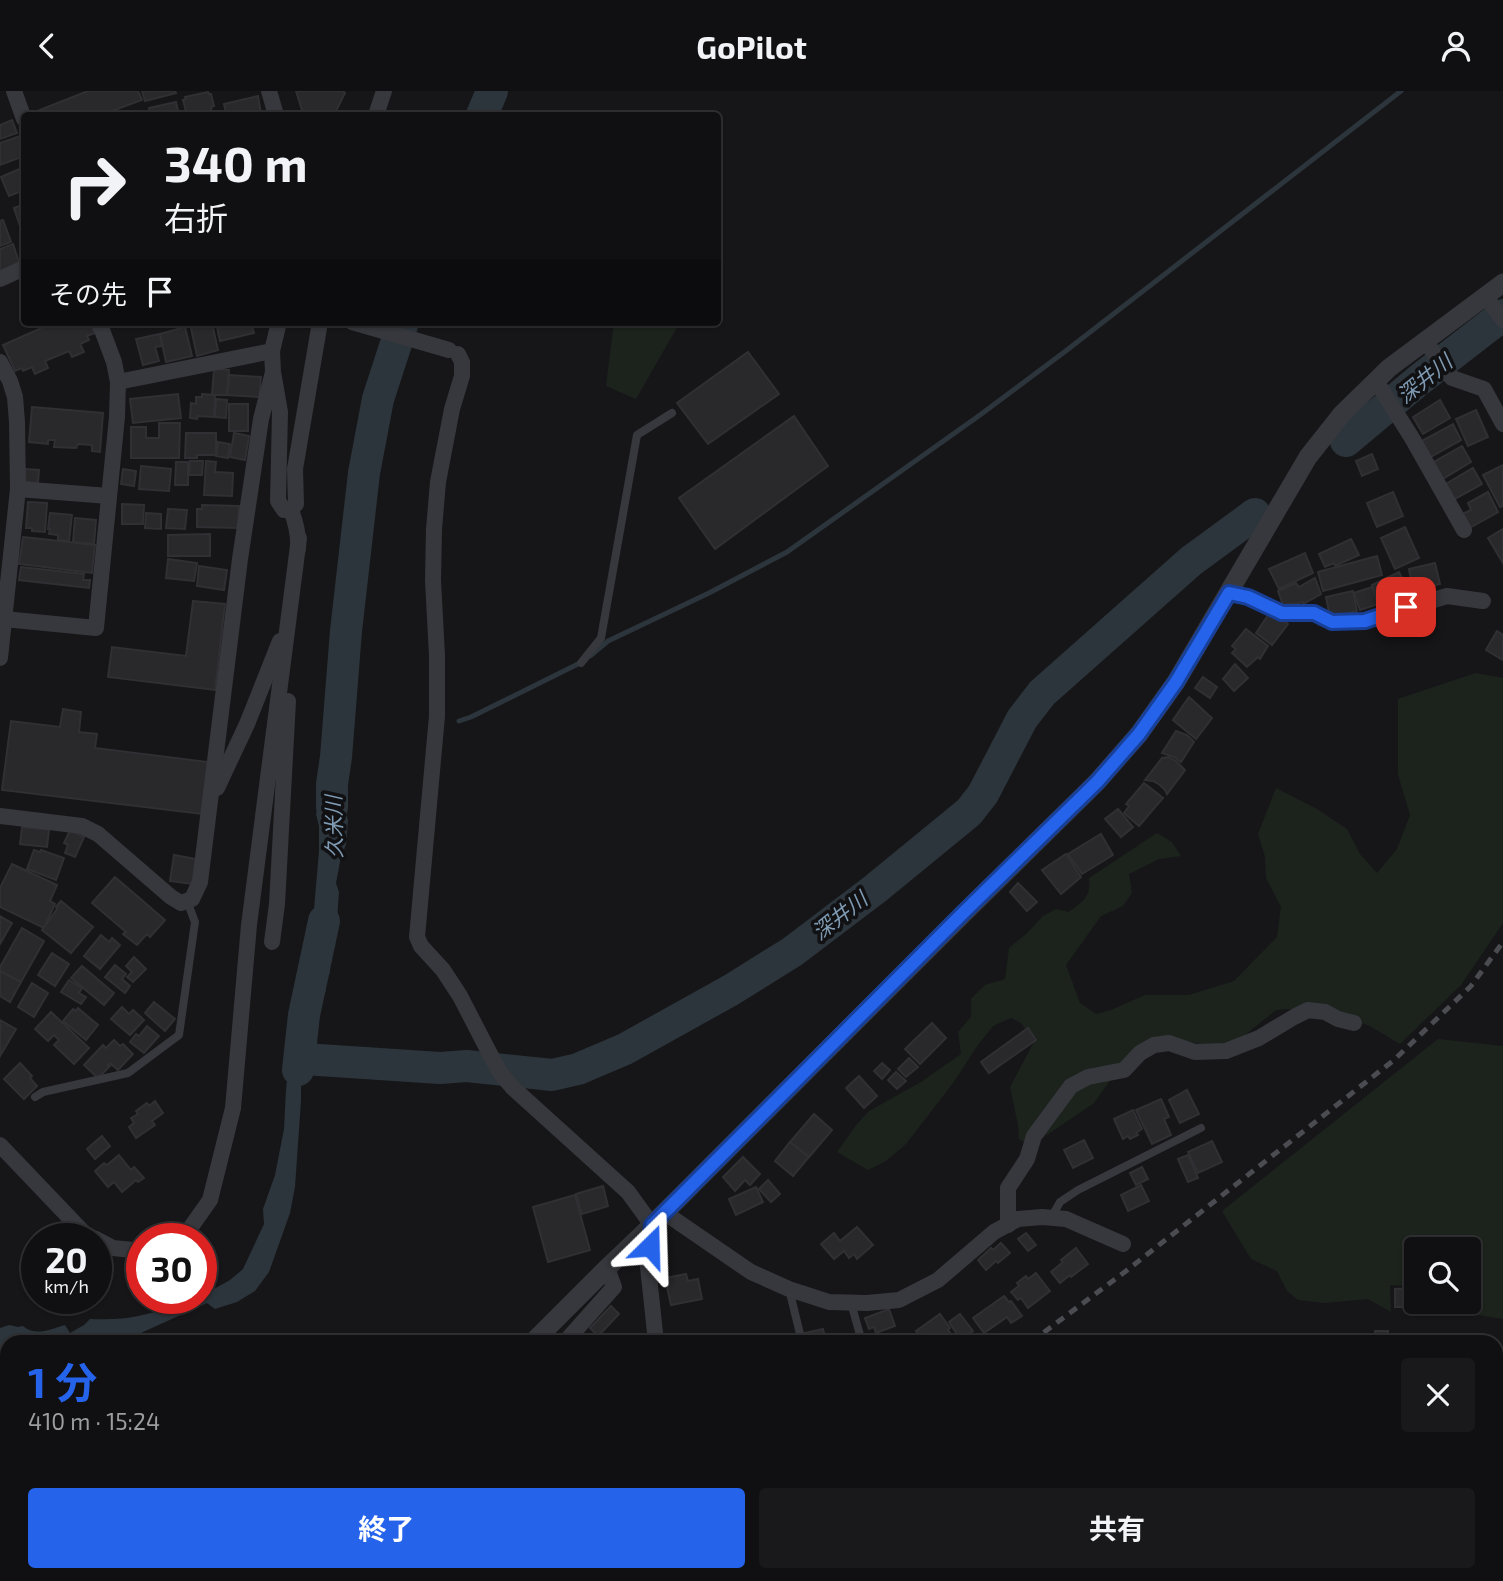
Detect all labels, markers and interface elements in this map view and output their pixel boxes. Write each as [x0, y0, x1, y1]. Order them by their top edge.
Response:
icon: back [28, 27, 66, 65]
text: GoPilot [696, 27, 807, 65]
icon: person [1437, 27, 1475, 65]
text: 340 m [164, 133, 308, 192]
icon: right [49, 140, 140, 231]
text: 右折 [164, 198, 228, 236]
icon: arrive [141, 273, 179, 311]
text: その先 [49, 278, 127, 309]
water label: 深井川 [1392, 347, 1458, 408]
pin [1376, 577, 1436, 637]
icon: arrive [1387, 588, 1425, 626]
water label: 久米川 [320, 793, 346, 859]
water label: 深井川 [806, 885, 873, 944]
position arrow [613, 1209, 687, 1283]
speed limit sign: 30 [126, 1223, 217, 1314]
map controls [1404, 1237, 1481, 1314]
button: search [1404, 1237, 1481, 1314]
text: 20 [45, 1238, 88, 1280]
text: km/h [44, 1275, 89, 1297]
text: 1 分 [28, 1356, 97, 1406]
button: close [1401, 1358, 1475, 1432]
text: 410 m · 15:24 [28, 1407, 160, 1435]
button: 終了 [28, 1488, 745, 1568]
button: 共有 [759, 1488, 1475, 1568]

